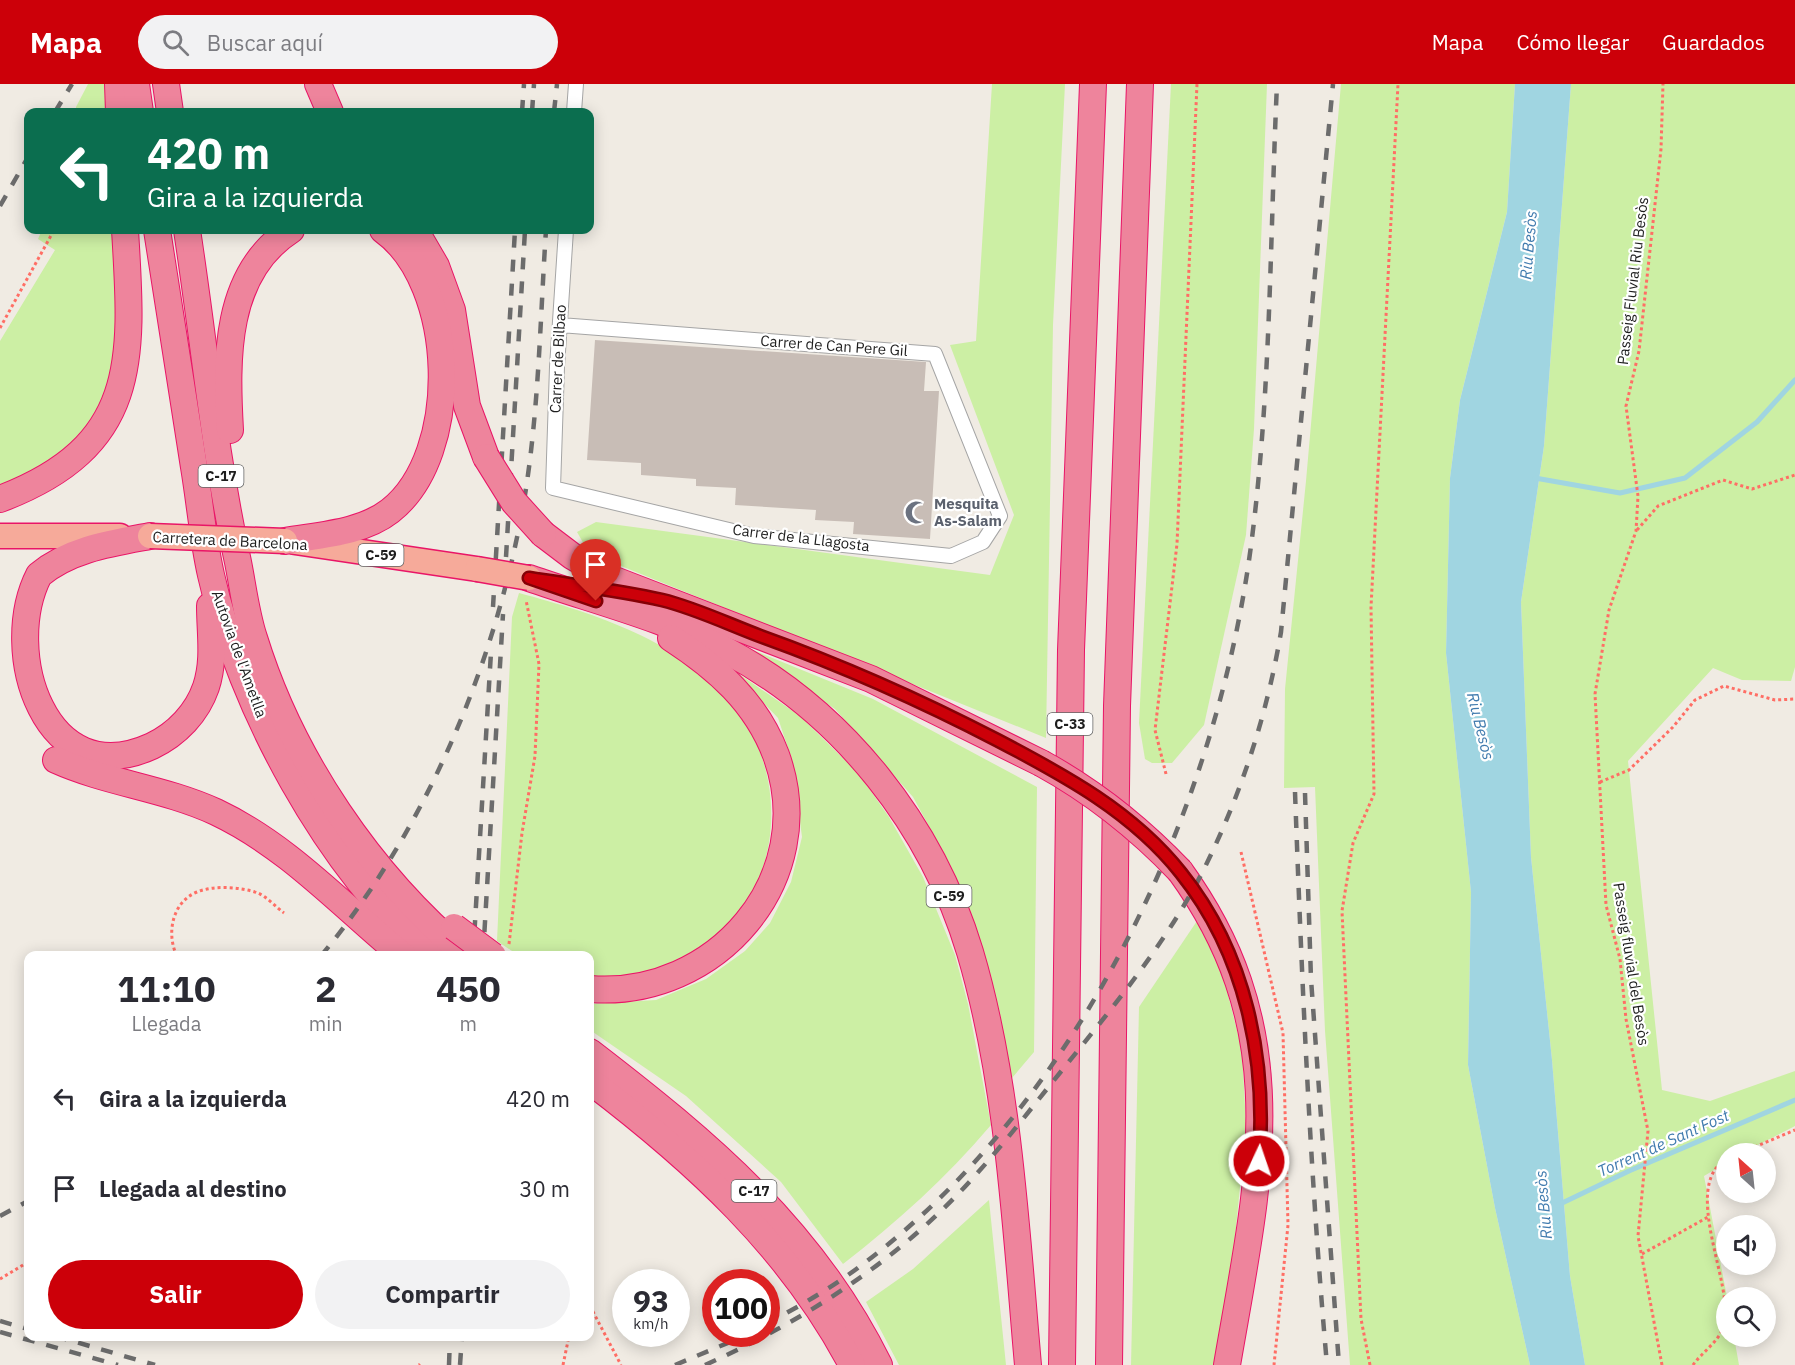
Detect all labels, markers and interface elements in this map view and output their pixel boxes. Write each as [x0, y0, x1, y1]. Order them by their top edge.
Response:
search box [138, 15, 558, 69]
text: Mapa [30, 24, 102, 61]
icon: search [159, 26, 192, 59]
text: Buscar aquí [207, 28, 323, 57]
text: Mapa [1432, 28, 1483, 56]
text: Cómo llegar [1516, 28, 1629, 56]
text: Guardados [1662, 28, 1765, 56]
text: 420 m [147, 126, 270, 181]
icon: left [48, 132, 126, 210]
text: Gira a la izquierda [147, 179, 363, 214]
street label: Passeig Fluvial Riu Besòs [1613, 196, 1652, 366]
water label: Riu Besòs [1515, 210, 1541, 280]
street label: Carrer de Bilbao [545, 304, 570, 414]
street label: Carrer de Can Pere Gil [760, 331, 908, 360]
road number: C-17 [198, 465, 244, 487]
place label: Mesquita As-Salam [934, 494, 1002, 530]
mosque icon: Mesquita As-Salam [903, 500, 929, 526]
street label: Carrer de la Llagosta [731, 520, 871, 555]
street label: Carretera de Barcelona [152, 527, 308, 554]
pin [570, 539, 621, 601]
road number: C-59 [358, 544, 404, 566]
icon: arrive [579, 548, 612, 581]
street label: Autovia de l'Ametlla [208, 588, 271, 720]
water label: Riu Besòs [1463, 690, 1499, 762]
road number: C-33 [1048, 713, 1092, 735]
street label: Passeig fluvial del Besòs [1609, 881, 1654, 1047]
road number: C-59 [926, 885, 972, 907]
text: 11:10 [117, 965, 216, 1012]
text: 2 [315, 965, 337, 1012]
text: 450 [436, 965, 501, 1012]
text: Llegada [131, 1010, 201, 1037]
text: min [309, 1010, 343, 1037]
text: m [460, 1010, 477, 1037]
icon: left [48, 1082, 81, 1115]
text: Gira a la izquierda [99, 1084, 287, 1113]
text: 420 m [506, 1084, 570, 1113]
water label: Torrent de Sant Fost [1594, 1105, 1733, 1181]
position arrow [1227, 1129, 1291, 1193]
north arrow [1716, 1143, 1776, 1203]
map controls [1716, 1143, 1776, 1347]
water label: Riu Besòs [1530, 1170, 1556, 1240]
icon: arrive [48, 1172, 81, 1205]
text: Llegada al destino [99, 1174, 287, 1203]
text: 30 m [519, 1174, 570, 1203]
road number: C-17 [732, 1180, 777, 1202]
button: sound [1716, 1215, 1776, 1275]
button: Salir [48, 1260, 303, 1329]
button: Compartir [315, 1260, 570, 1329]
speed limit sign: 100 [702, 1269, 780, 1347]
text: 93 [633, 1281, 669, 1320]
button: search [1716, 1287, 1776, 1347]
text: km/h [633, 1314, 669, 1333]

